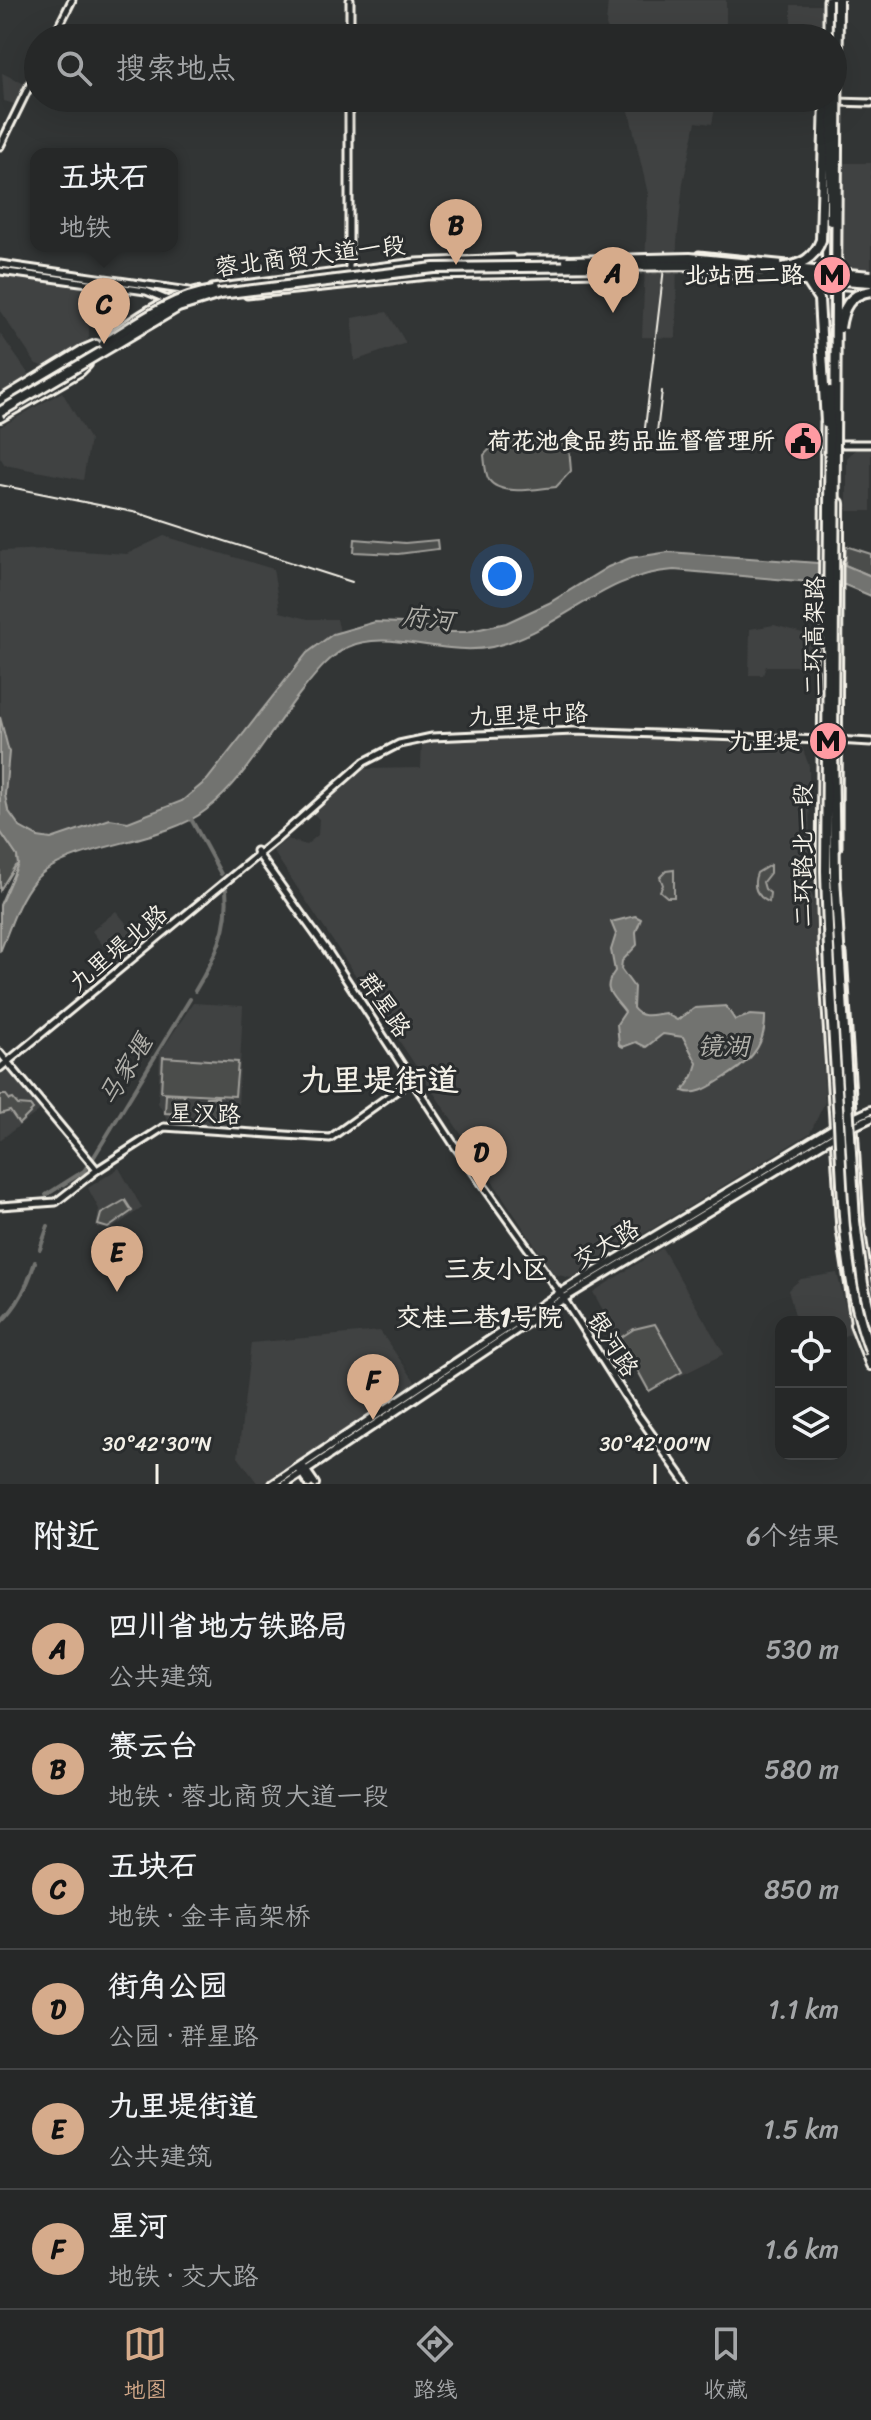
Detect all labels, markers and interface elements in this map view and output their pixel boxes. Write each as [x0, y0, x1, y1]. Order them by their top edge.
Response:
search box [24, 24, 847, 112]
text: 搜索地点 [116, 41, 236, 95]
icon: search [52, 46, 96, 90]
popup [30, 148, 178, 252]
text: 五块石 [59, 150, 149, 204]
pin: B [430, 199, 482, 265]
text: 地铁 [59, 204, 111, 250]
street label: 蓉北商贸大道一段 [212, 223, 408, 289]
pin: A [587, 247, 639, 313]
place label: 北站西二路 [684, 254, 805, 296]
metro station icon: 北站西二路 [811, 254, 853, 296]
pin: C [78, 278, 130, 344]
place label: 荷花池食品药品监督管理所 [487, 420, 775, 462]
public building icon: 荷花池食品药品监督管理所 [782, 420, 824, 462]
your location [482, 556, 522, 596]
street label: 二环高架路 [792, 576, 836, 696]
water label: 府河 [400, 592, 460, 644]
street label: 九里堤中路 [467, 692, 589, 738]
place label: 九里堤 [728, 720, 800, 762]
metro station icon: 九里堤 [807, 720, 849, 762]
street label: 二环路北一段 [782, 783, 824, 927]
street label: 九里堤北路 [59, 893, 177, 1003]
street label: 群星路 [347, 963, 423, 1047]
water label: 马家堰 [85, 1022, 167, 1115]
water label: 镜湖 [697, 1023, 752, 1069]
district label: 九里堤街道 [299, 1052, 459, 1109]
street label: 星汉路 [169, 1092, 241, 1136]
pin: D [455, 1126, 507, 1192]
street label: 交大路 [564, 1207, 648, 1281]
pin: E [91, 1226, 143, 1292]
district label: 三友小区 [444, 1246, 548, 1292]
district label: 交桂二巷1号院 [395, 1294, 563, 1340]
street label: 银河路 [576, 1302, 650, 1386]
map controls [775, 1316, 847, 1460]
button: locate [775, 1316, 847, 1388]
pin: F [347, 1354, 399, 1420]
button: layers [775, 1388, 847, 1460]
text: 30°42'30"N [102, 1427, 212, 1462]
text: 30°42'00"N [599, 1427, 711, 1462]
text: 附近 [32, 1506, 100, 1566]
text: 6个结果 [746, 1513, 839, 1559]
text: 四川省地方铁路局 [108, 1599, 348, 1653]
text: A [49, 1626, 67, 1672]
text: 530 m [766, 1626, 839, 1672]
text: 公共建筑 [108, 1653, 212, 1699]
text: 赛云台 [108, 1719, 198, 1773]
text: B [50, 1746, 66, 1792]
text: 580 m [764, 1746, 839, 1792]
text: 地铁 · 蓉北商贸大道一段 [108, 1773, 389, 1819]
text: 五块石 [108, 1839, 198, 1893]
text: C [50, 1866, 66, 1912]
text: 850 m [764, 1866, 839, 1912]
text: 地铁 · 金丰高架桥 [108, 1893, 311, 1939]
text: 街角公园 [108, 1959, 228, 2013]
text: D [50, 1986, 66, 2032]
text: 1.1 km [768, 1986, 839, 2032]
text: 公园 · 群星路 [108, 2013, 259, 2059]
text: 九里堤街道 [108, 2079, 258, 2133]
text: E [51, 2106, 65, 2152]
text: 1.5 km [764, 2106, 839, 2152]
text: 公共建筑 [108, 2133, 212, 2179]
text: 星河 [108, 2199, 168, 2253]
text: F [51, 2226, 65, 2272]
text: 1.6 km [765, 2226, 839, 2272]
text: 地铁 · 交大路 [108, 2253, 259, 2299]
tab: 地图 [123, 2322, 167, 2409]
tab: 路线 [413, 2322, 458, 2409]
tab: 收藏 [704, 2322, 748, 2409]

